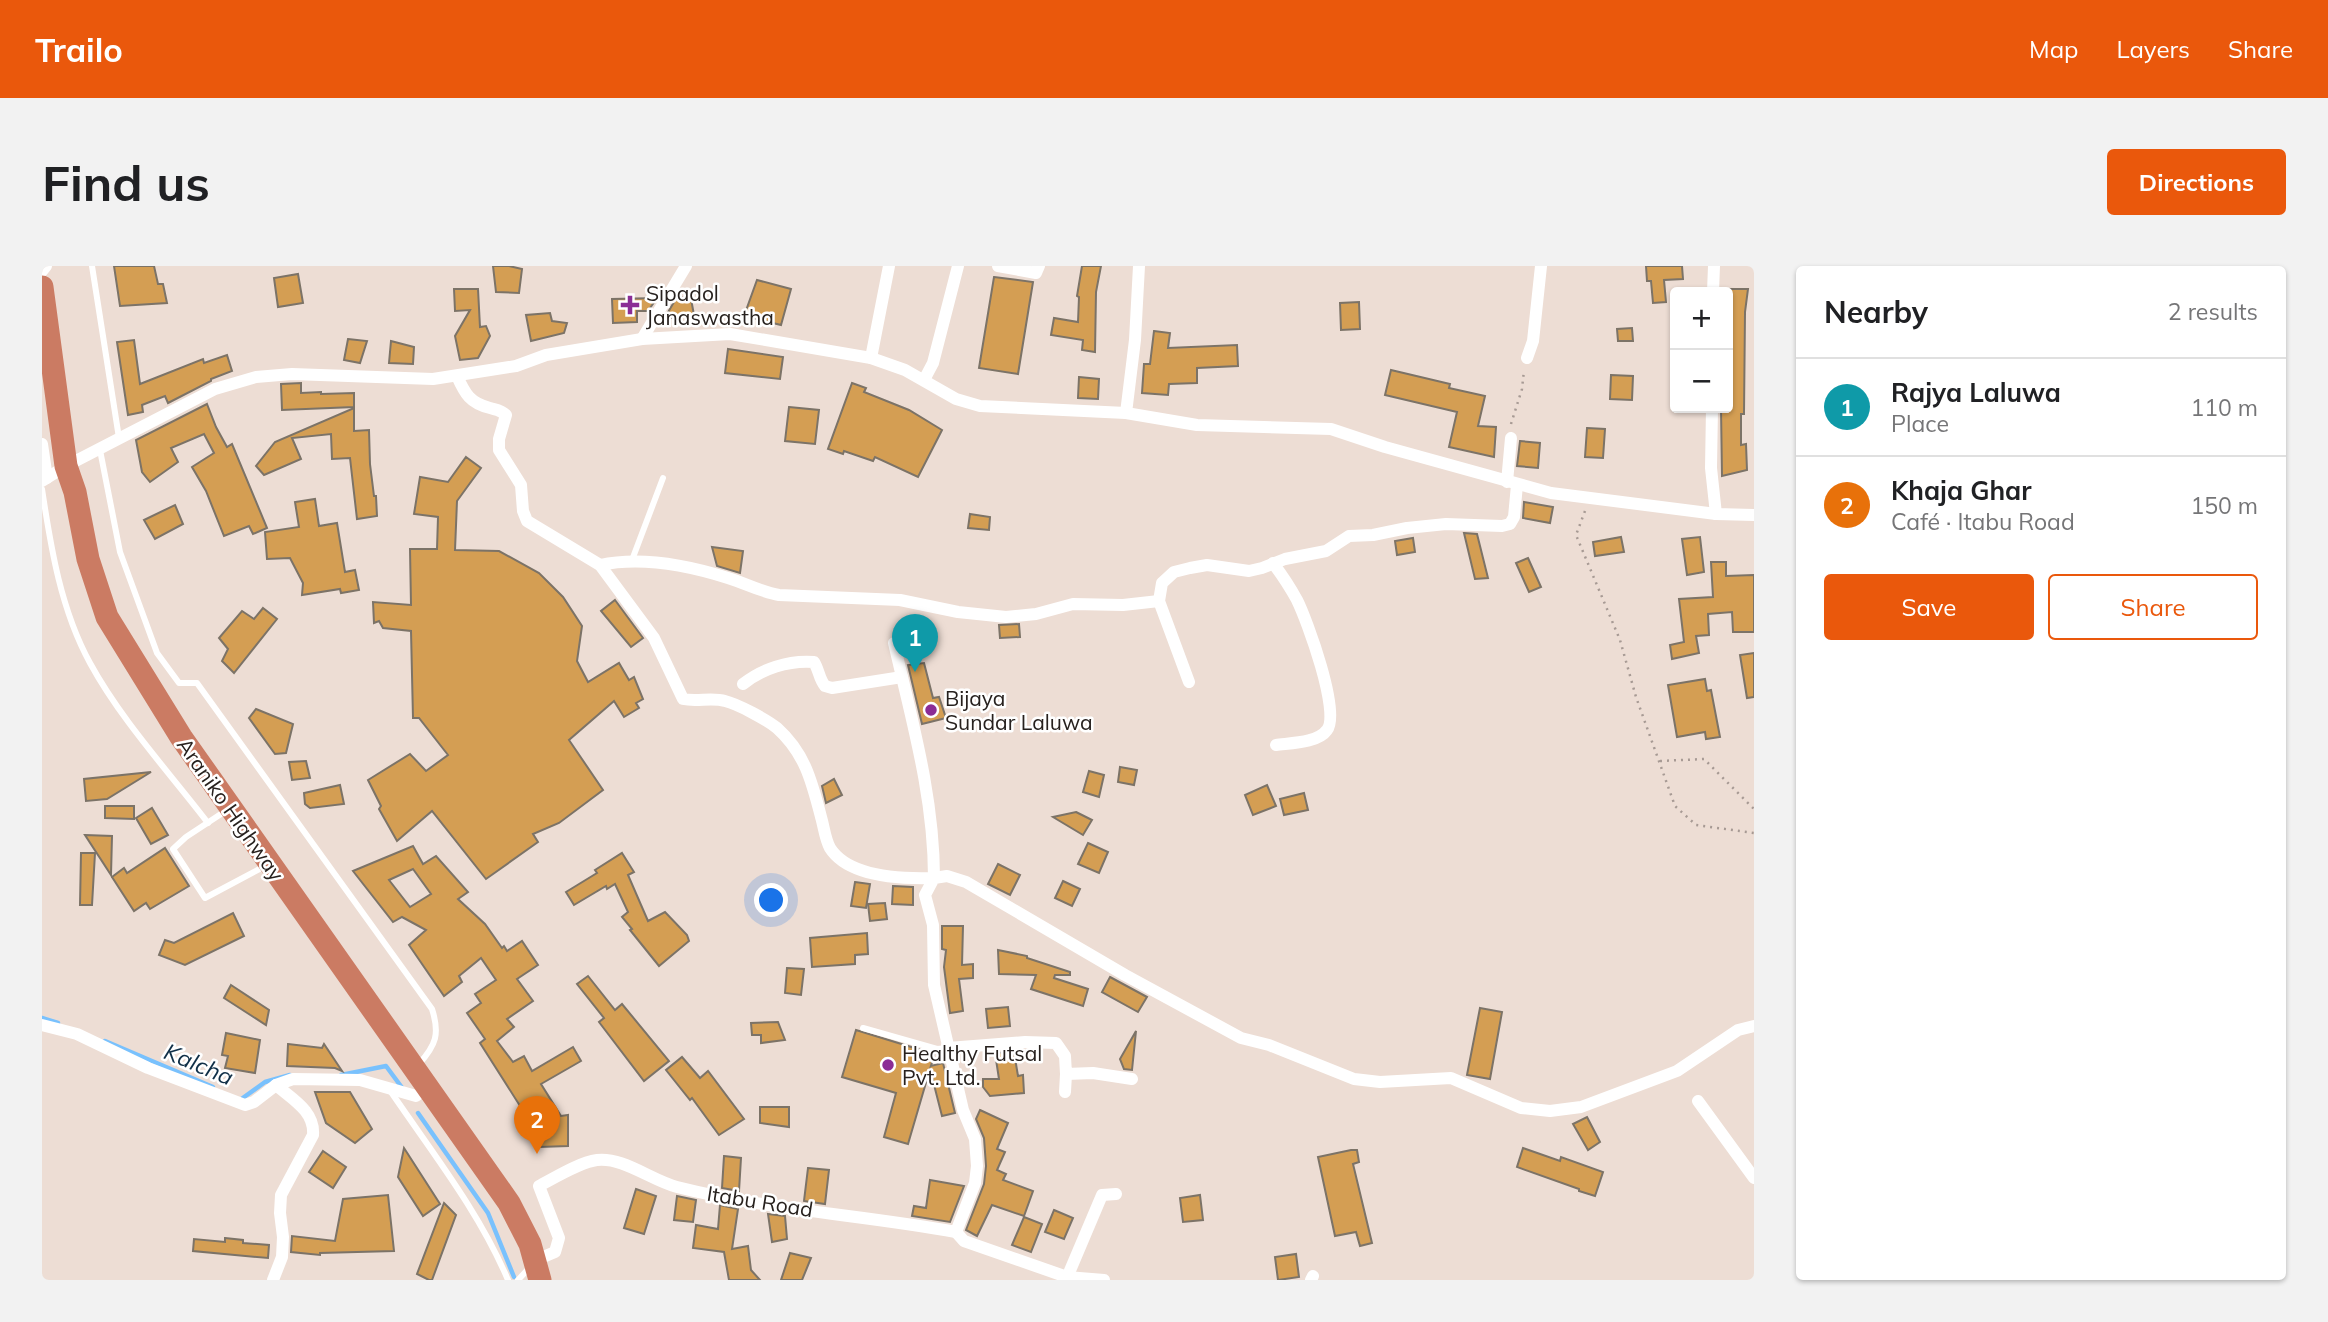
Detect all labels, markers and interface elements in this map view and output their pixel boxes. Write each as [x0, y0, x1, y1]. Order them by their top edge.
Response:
text: Trailo [35, 29, 123, 70]
text: Map [2029, 34, 2078, 64]
text: Layers [2116, 34, 2190, 64]
text: Share [2228, 34, 2293, 64]
button: Directions [2107, 149, 2286, 215]
text: Find us [42, 152, 210, 213]
place label: Sipadol Janaswastha [646, 280, 774, 330]
map controls [1670, 287, 1733, 413]
button: + [1670, 287, 1733, 350]
text: Nearby [1824, 293, 1928, 331]
marker: Sipadol Janaswastha [620, 295, 640, 315]
text: 2 results [2168, 297, 2258, 326]
button: − [1670, 350, 1733, 413]
text: Rajya Laluwa [1891, 376, 2061, 409]
text: 1 [1840, 393, 1854, 422]
text: 110 m [2190, 393, 2258, 422]
text: Place [1891, 409, 1949, 438]
text: Khaja Ghar [1891, 474, 2031, 507]
text: 2 [1840, 491, 1854, 520]
text: 150 m [2190, 491, 2258, 520]
text: Café · Itabu Road [1891, 507, 2075, 536]
button: Save [1824, 574, 2034, 640]
button: Share [2048, 574, 2258, 640]
pin: 1 [892, 614, 938, 672]
place label: Bijaya Sundar Laluwa [945, 685, 1093, 735]
marker: Bijaya Sundar Laluwa [923, 702, 939, 718]
street label: Araniko Highway [172, 733, 290, 885]
your location [754, 883, 788, 917]
water label: Kalcha [160, 1036, 238, 1092]
place label: Healthy Futsal Pvt. Ltd. [902, 1040, 1042, 1090]
marker: Healthy Futsal Pvt. Ltd. [880, 1057, 896, 1073]
pin: 2 [514, 1096, 560, 1154]
street label: Itabu Road [705, 1180, 815, 1222]

